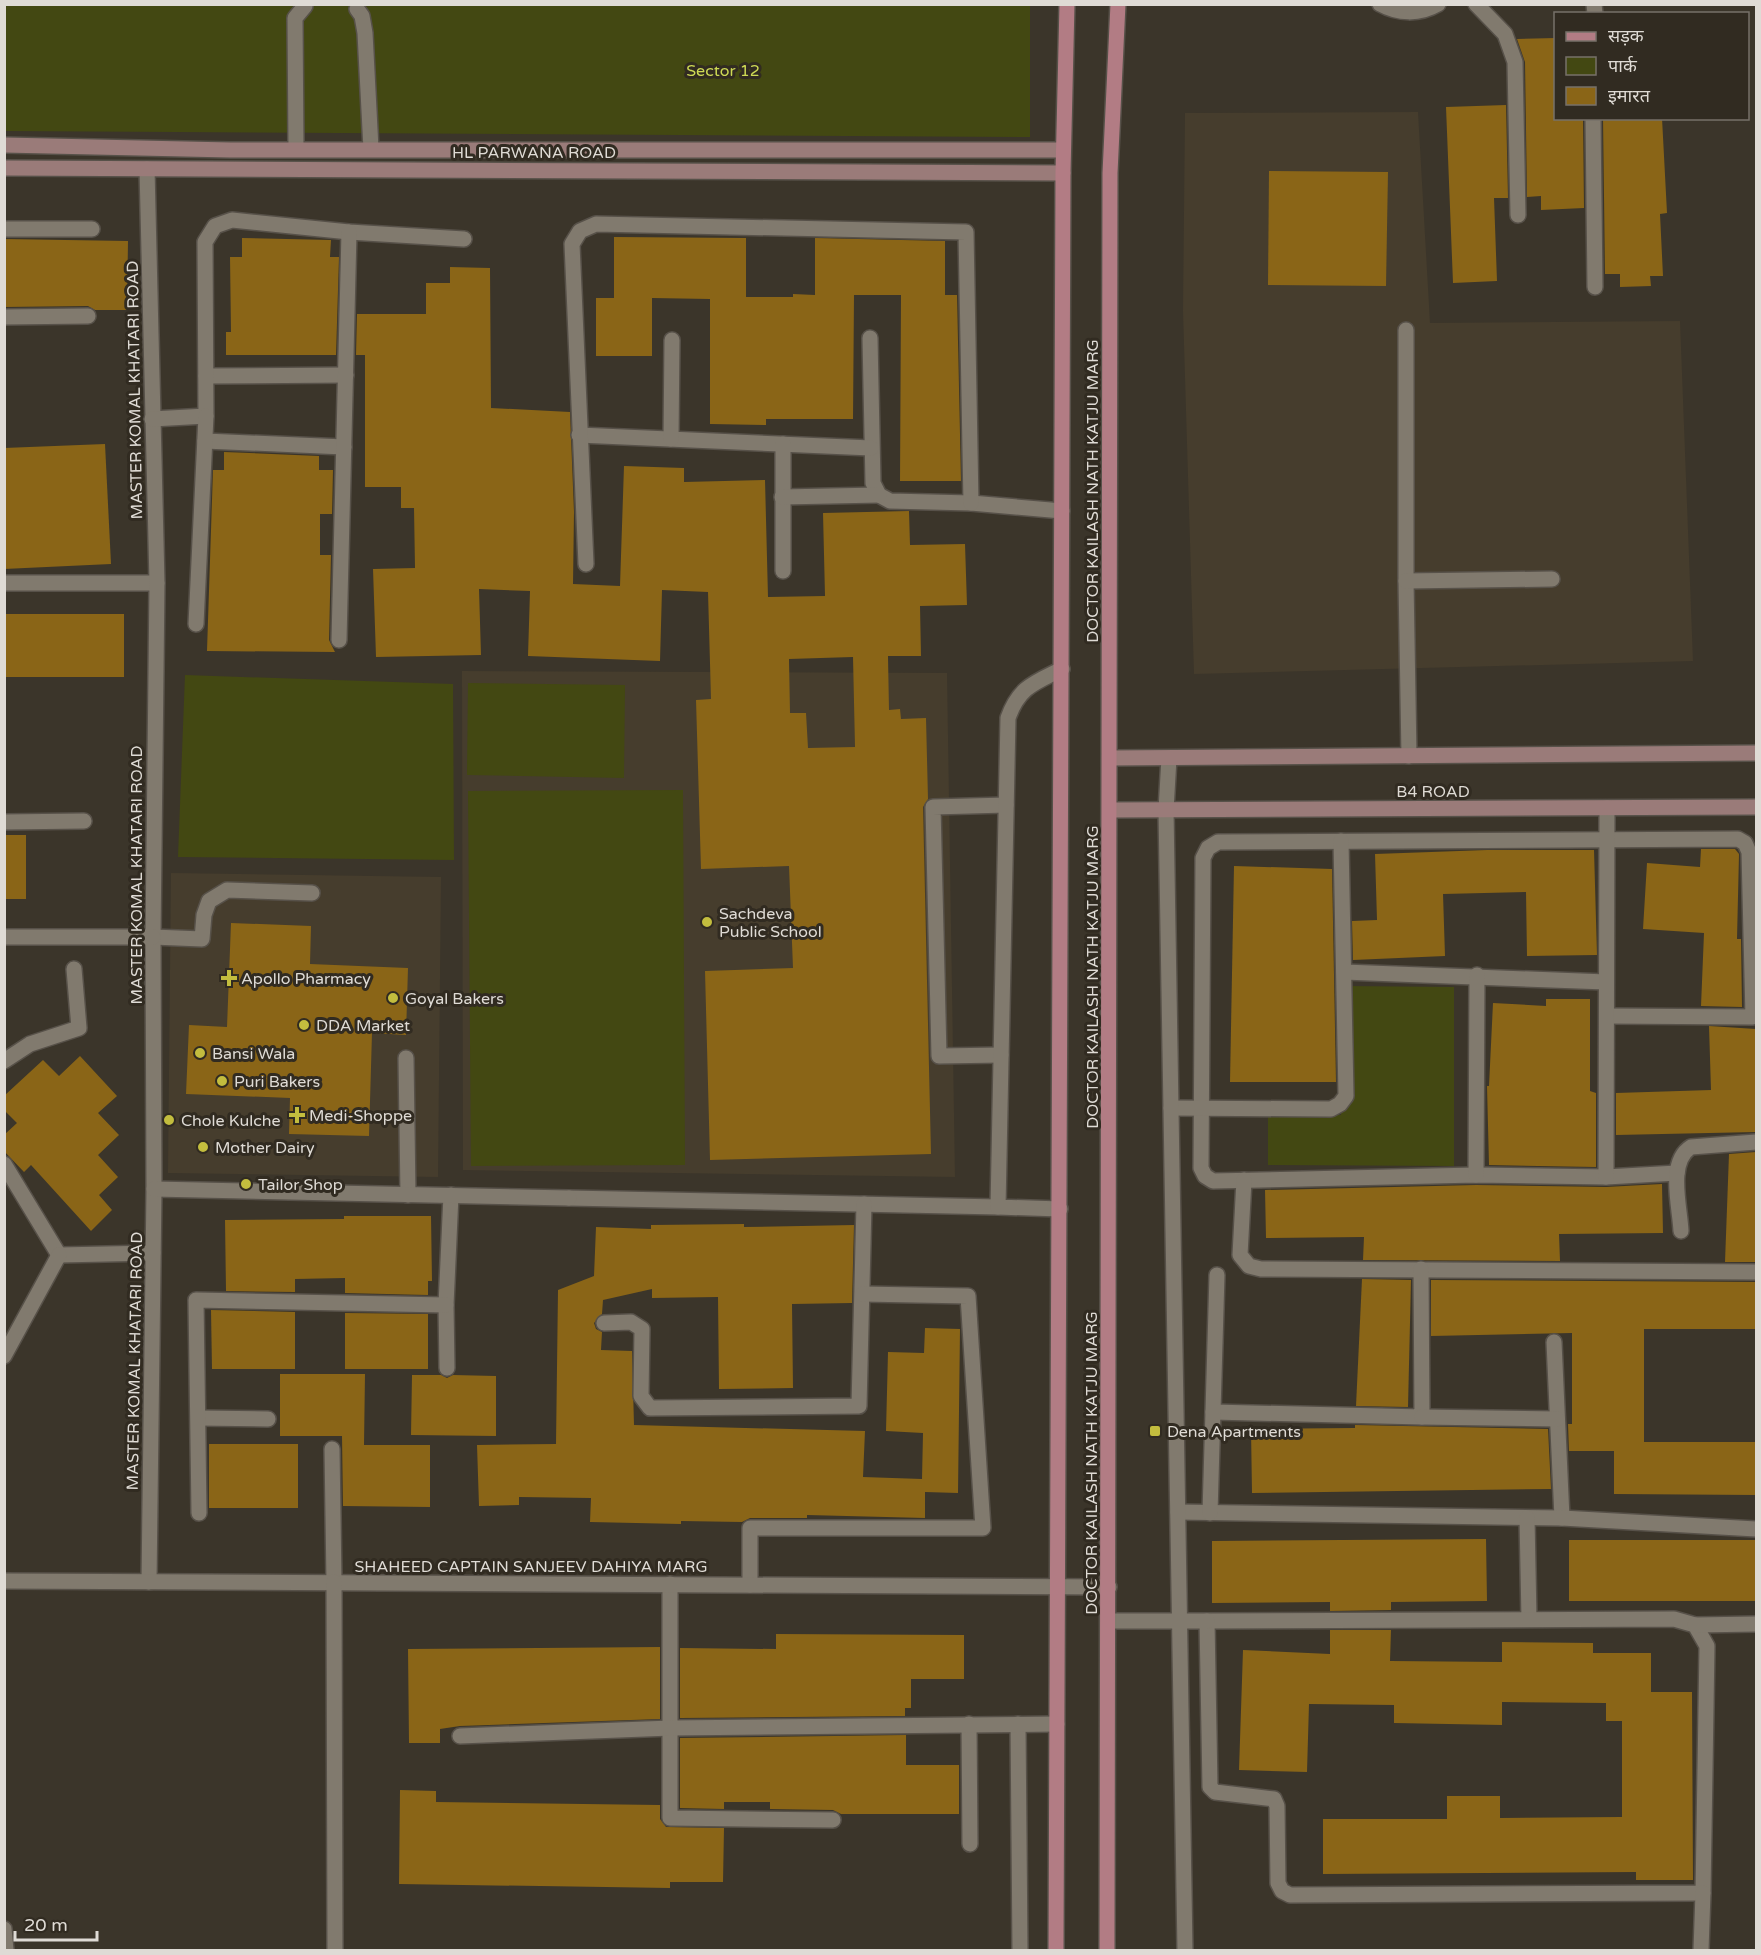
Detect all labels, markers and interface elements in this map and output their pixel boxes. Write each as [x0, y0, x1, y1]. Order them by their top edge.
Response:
legend [1554, 12, 1749, 120]
text: सड़क [1608, 25, 1645, 47]
text: पार्क [1608, 55, 1638, 77]
park label: Sector 12 [686, 61, 760, 81]
text: इमारत [1608, 85, 1651, 107]
street label: HL PARWANA ROAD [452, 143, 616, 163]
street label: MASTER KOMAL KHATARI ROAD [123, 260, 147, 520]
street label: DOCTOR KAILASH NATH KATJU MARG [1083, 339, 1103, 643]
street label: MASTER KOMAL KHATARI ROAD [127, 746, 147, 1004]
street label: B4 ROAD [1396, 782, 1470, 802]
street label: DOCTOR KAILASH NATH KATJU MARG [1083, 825, 1103, 1129]
place label: Sachdeva Public School [719, 904, 822, 942]
marker: Sachdeva Public School [700, 915, 714, 929]
place label: Apollo Pharmacy [241, 969, 371, 989]
marker: Apollo Pharmacy [222, 971, 236, 985]
place label: Goyal Bakers [405, 989, 504, 1009]
marker: Goyal Bakers [386, 991, 400, 1005]
place label: DDA Market [316, 1016, 410, 1036]
marker: DDA Market [297, 1018, 311, 1032]
place label: Bansi Wala [212, 1044, 295, 1064]
marker: Bansi Wala [193, 1046, 207, 1060]
place label: Puri Bakers [234, 1072, 320, 1092]
marker: Puri Bakers [215, 1074, 229, 1088]
place label: Medi-Shoppe [309, 1106, 412, 1126]
marker: Medi-Shoppe [290, 1108, 304, 1122]
place label: Chole Kulche [181, 1111, 281, 1131]
marker: Chole Kulche [162, 1113, 176, 1127]
place label: Mother Dairy [215, 1138, 315, 1158]
marker: Mother Dairy [196, 1140, 210, 1154]
place label: Tailor Shop [258, 1175, 343, 1195]
marker: Tailor Shop [239, 1177, 253, 1191]
street label: MASTER KOMAL KHATARI ROAD [123, 1231, 147, 1491]
street label: DOCTOR KAILASH NATH KATJU MARG [1082, 1311, 1102, 1615]
place label: Dena Apartments [1167, 1422, 1301, 1442]
marker: Dena Apartments [1148, 1424, 1162, 1438]
street label: SHAHEED CAPTAIN SANJEEV DAHIYA MARG [355, 1557, 708, 1577]
scale bar [15, 1904, 98, 1942]
text: 20 m [24, 1914, 68, 1936]

